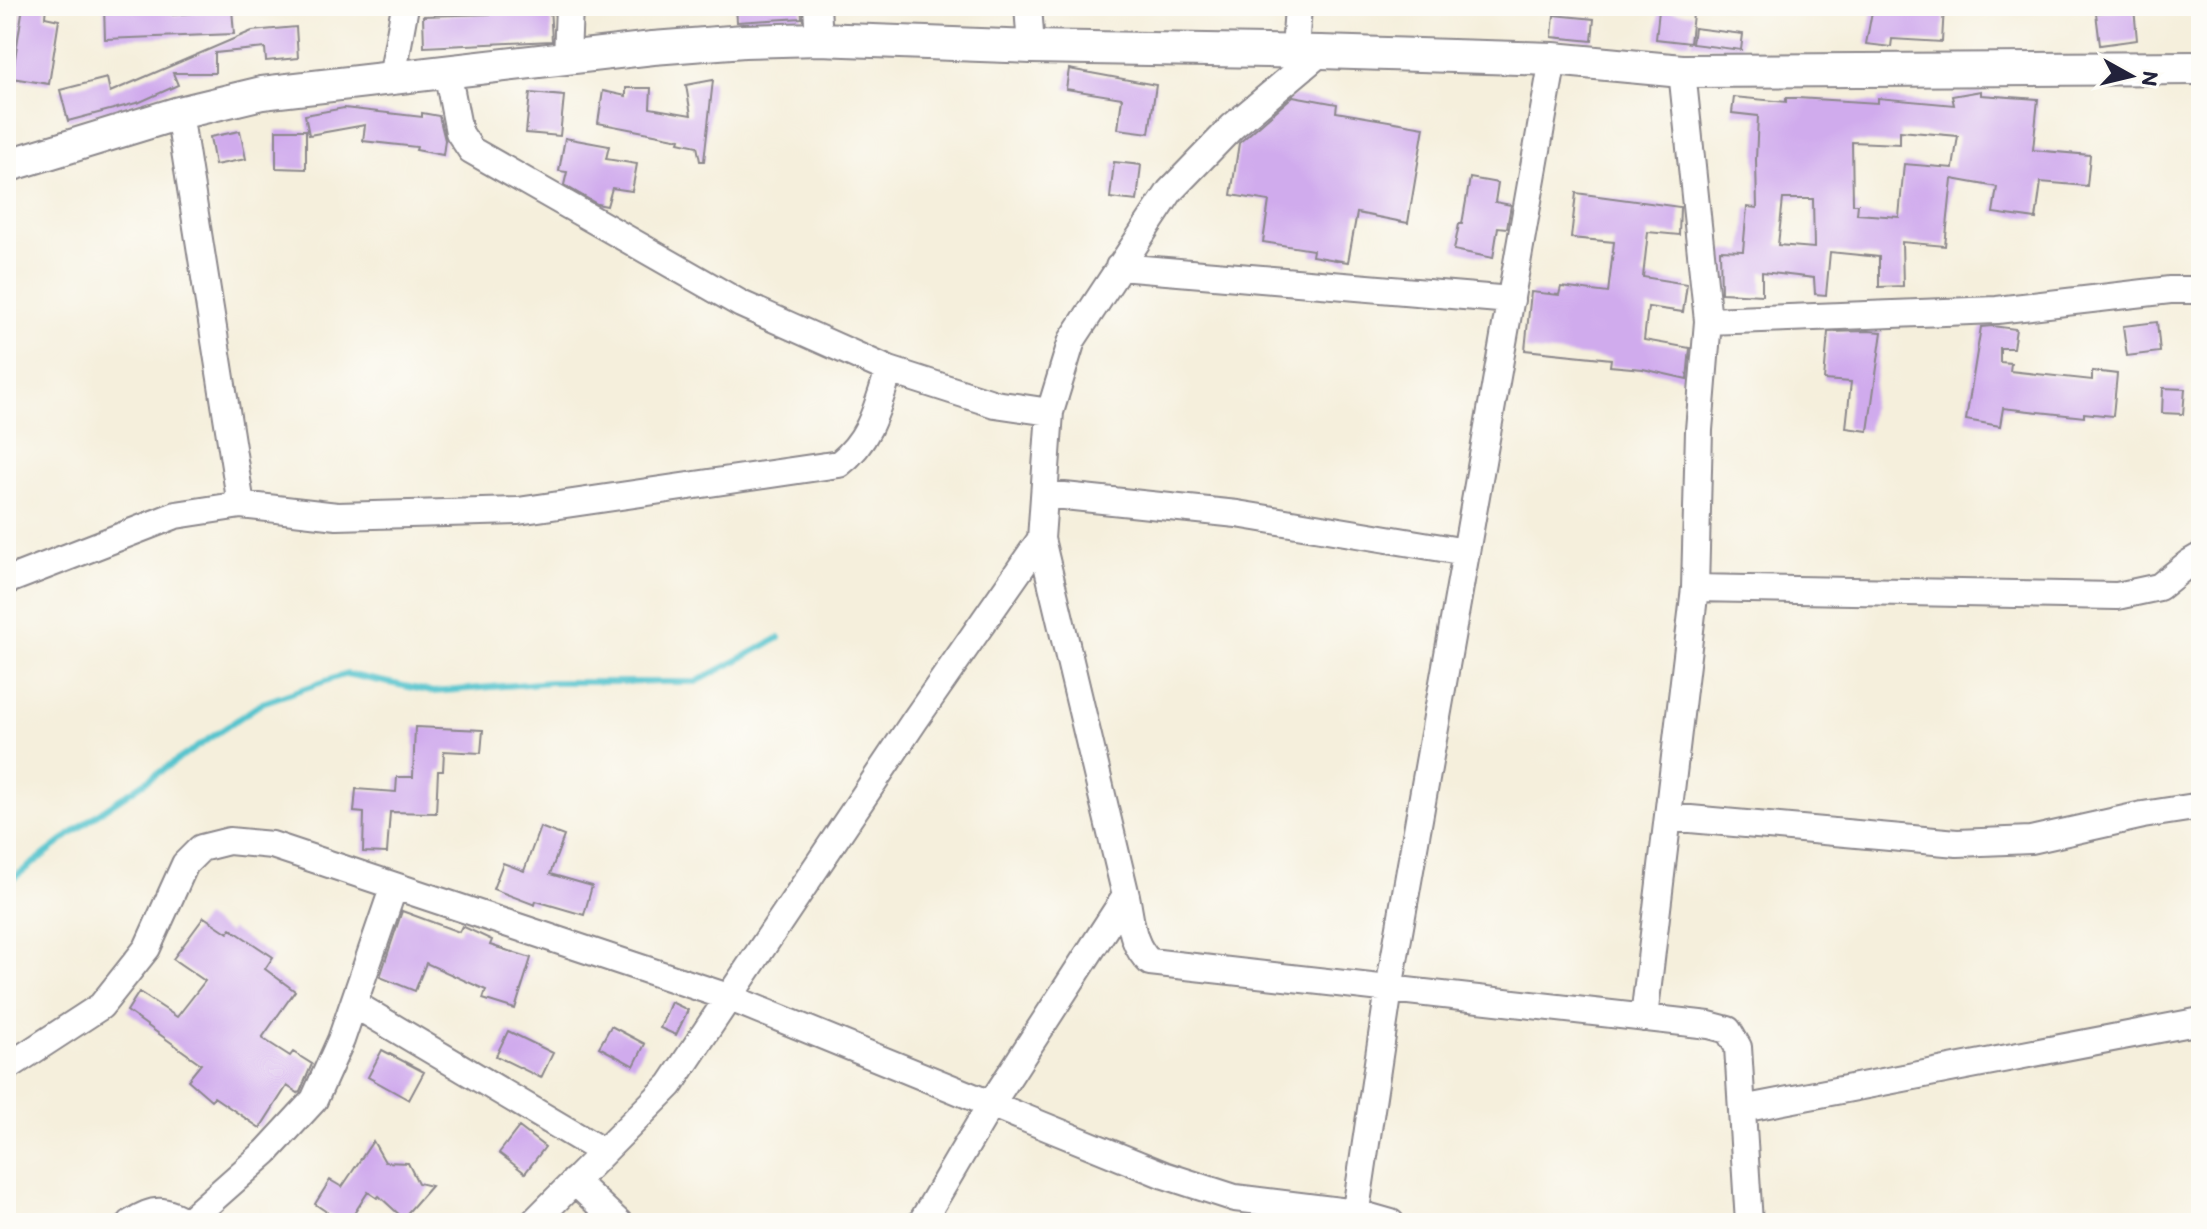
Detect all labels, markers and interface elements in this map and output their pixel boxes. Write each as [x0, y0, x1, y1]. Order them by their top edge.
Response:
north arrow [2091, 36, 2171, 116]
text: N [2136, 69, 2165, 88]

